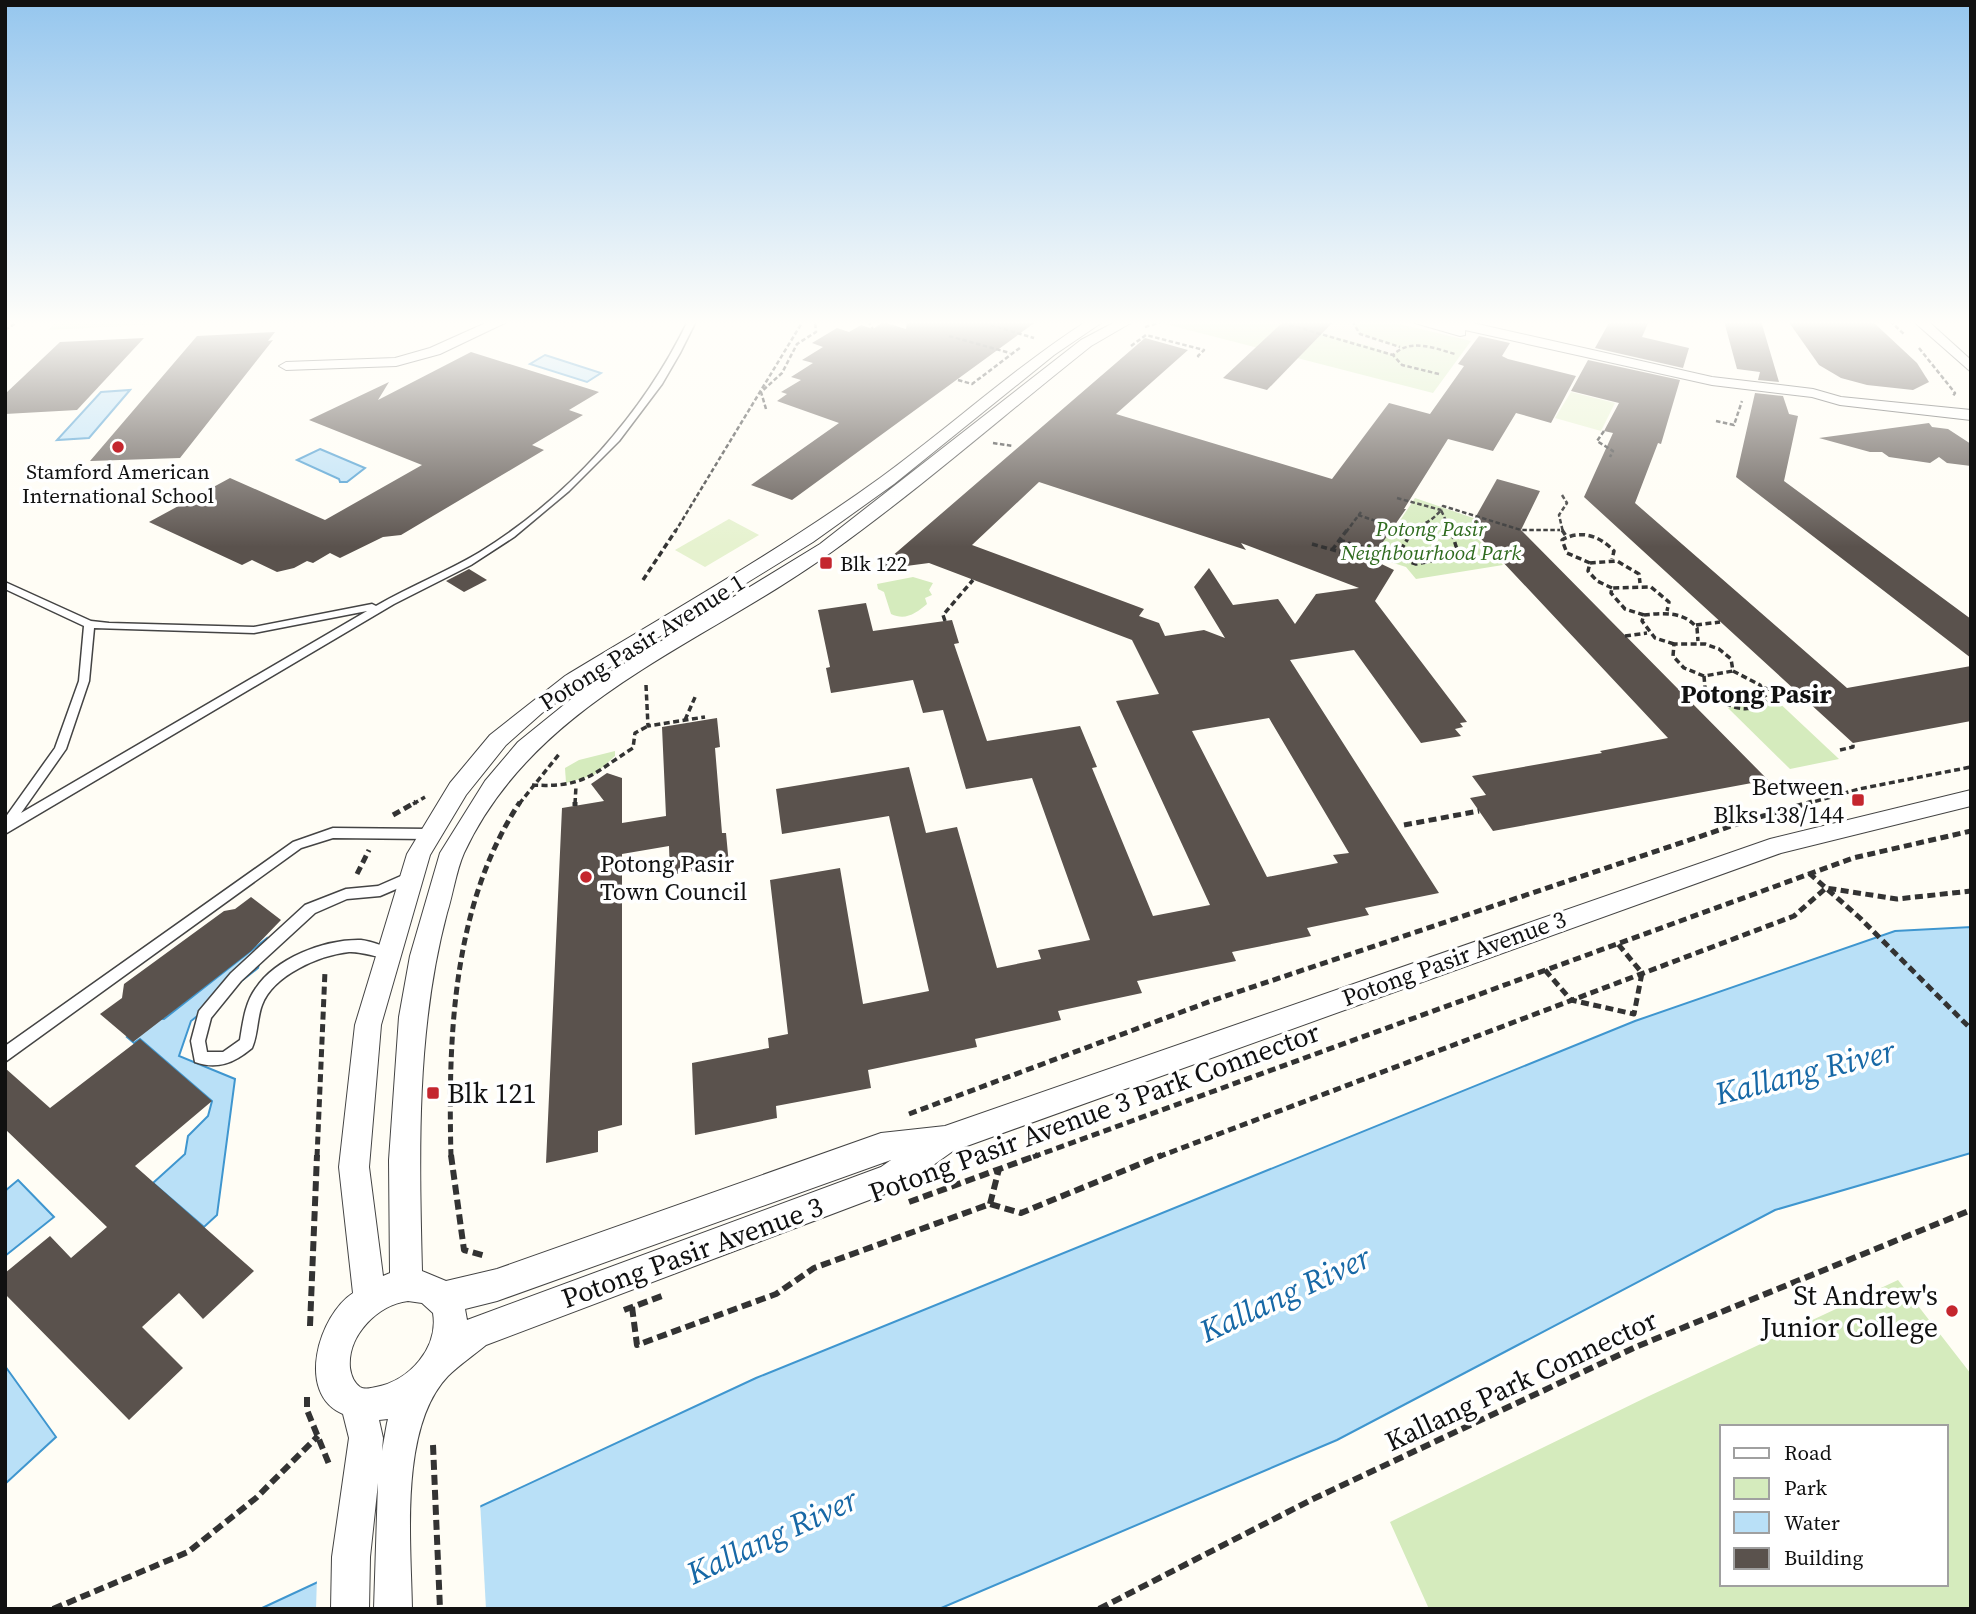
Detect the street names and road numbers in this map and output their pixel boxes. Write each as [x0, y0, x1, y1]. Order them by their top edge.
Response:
street label: Potong Pasir Avenue 1 [533, 565, 751, 719]
street label: Potong Pasir Avenue 3 [1337, 902, 1571, 1014]
street label: Potong Pasir Avenue 3 Park Connector [863, 1012, 1325, 1211]
street label: Potong Pasir Avenue 3 [556, 1187, 828, 1317]
street label: Kallang Park Connector [1379, 1300, 1663, 1460]

